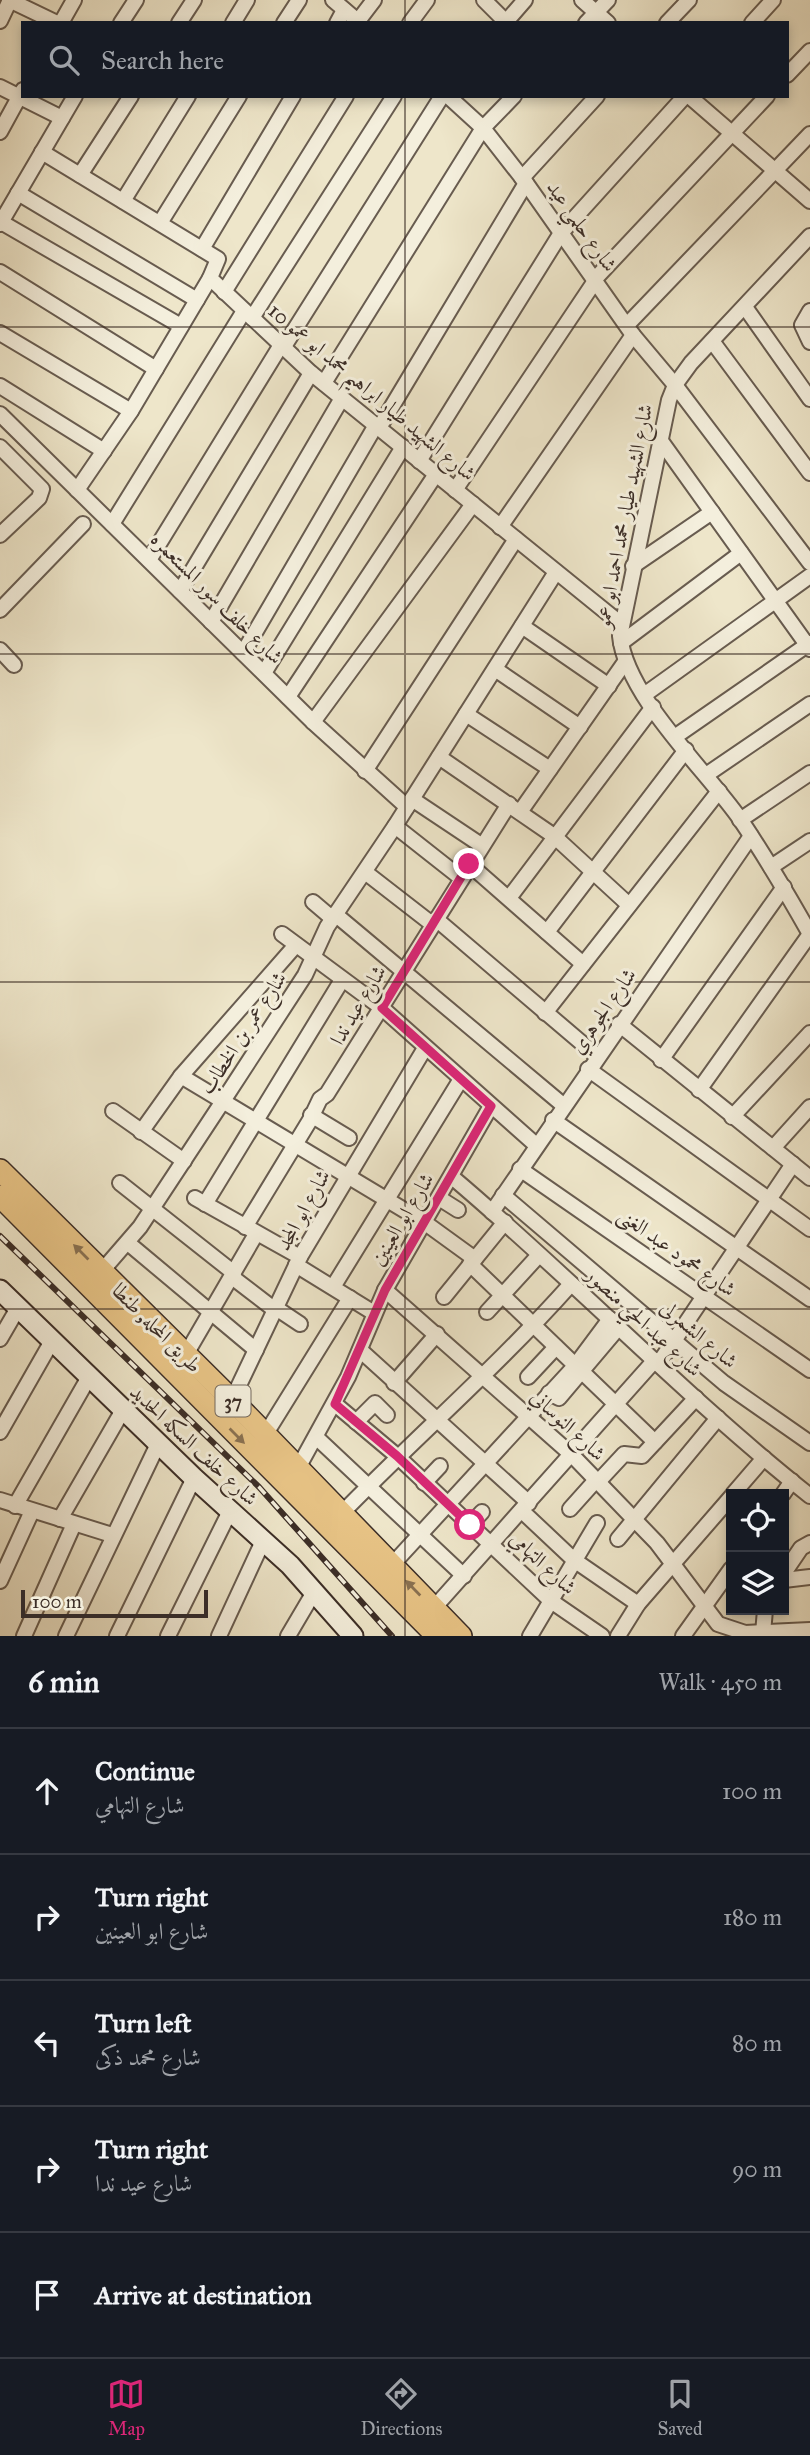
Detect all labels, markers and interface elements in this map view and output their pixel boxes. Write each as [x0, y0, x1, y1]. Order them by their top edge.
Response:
search box [21, 21, 789, 98]
icon: search [45, 41, 83, 79]
text: Search here [101, 44, 224, 76]
street label: شارع حلمي عيد [535, 175, 623, 281]
street label: شارع الشهيد طيار ابراهيم محمد ابو عمو 10 [258, 297, 481, 493]
street label: شارع الشهيد طيار محمد احمد ابو عمو [589, 402, 663, 633]
street label: شارع خلف سور المستعمره [142, 526, 289, 673]
route end [453, 848, 484, 879]
street label: شارع عيد ندا [324, 960, 396, 1052]
street label: شارع الجوهري [564, 963, 646, 1062]
street label: شارع عمر بن الخطاب [194, 967, 297, 1102]
street label: شارع ابو المجد [270, 1165, 340, 1258]
street label: شارع ابو العينين [364, 1168, 444, 1273]
street label: شارع محمود عبد الغنى [610, 1202, 741, 1306]
one-way arrow [72, 1243, 89, 1260]
street label: شارع عبد الحي منصور [574, 1260, 707, 1388]
street label: طريق المحله, طنطا [107, 1278, 207, 1378]
street label: شارع الشمرلى [652, 1294, 743, 1378]
street label: شارع خلف السكه الحديد [121, 1379, 264, 1515]
street label: شارع النوساني [521, 1384, 611, 1470]
road number: 37 [216, 1386, 250, 1416]
one-way arrow [229, 1427, 246, 1444]
map controls [726, 1489, 789, 1615]
button: locate [726, 1489, 789, 1552]
route start [454, 1509, 485, 1540]
street label: شارع التهامي [501, 1526, 582, 1604]
button: layers [726, 1552, 789, 1615]
one-way arrow [405, 1580, 421, 1597]
scale bar [21, 1587, 208, 1619]
text: 100 m [32, 1590, 82, 1613]
text: 6 min [28, 1664, 100, 1700]
text: Walk · 450 m [659, 1668, 782, 1696]
text: Continue [95, 1755, 195, 1787]
icon: ahead [28, 1772, 66, 1810]
text: 100 m [722, 1777, 782, 1805]
text: شارع التهامي [95, 1791, 185, 1819]
text: Turn right [95, 1881, 208, 1913]
icon: right [28, 1898, 66, 1936]
text: 180 m [723, 1903, 782, 1931]
text: شارع ابو العينين [95, 1917, 208, 1945]
text: Turn left [95, 2007, 191, 2039]
icon: left [28, 2024, 66, 2062]
text: 80 m [732, 2029, 782, 2057]
text: شارع محمد ذكى [95, 2043, 201, 2071]
text: Turn right [95, 2133, 208, 2165]
icon: right [28, 2150, 66, 2188]
text: 90 m [732, 2155, 782, 2183]
text: شارع عيد ندا [95, 2169, 192, 2197]
icon: arrive [28, 2276, 66, 2314]
text: Arrive at destination [95, 2279, 312, 2311]
tab: Map [107, 2375, 145, 2440]
tab: Directions [360, 2375, 442, 2440]
tab: Saved [657, 2375, 703, 2440]

